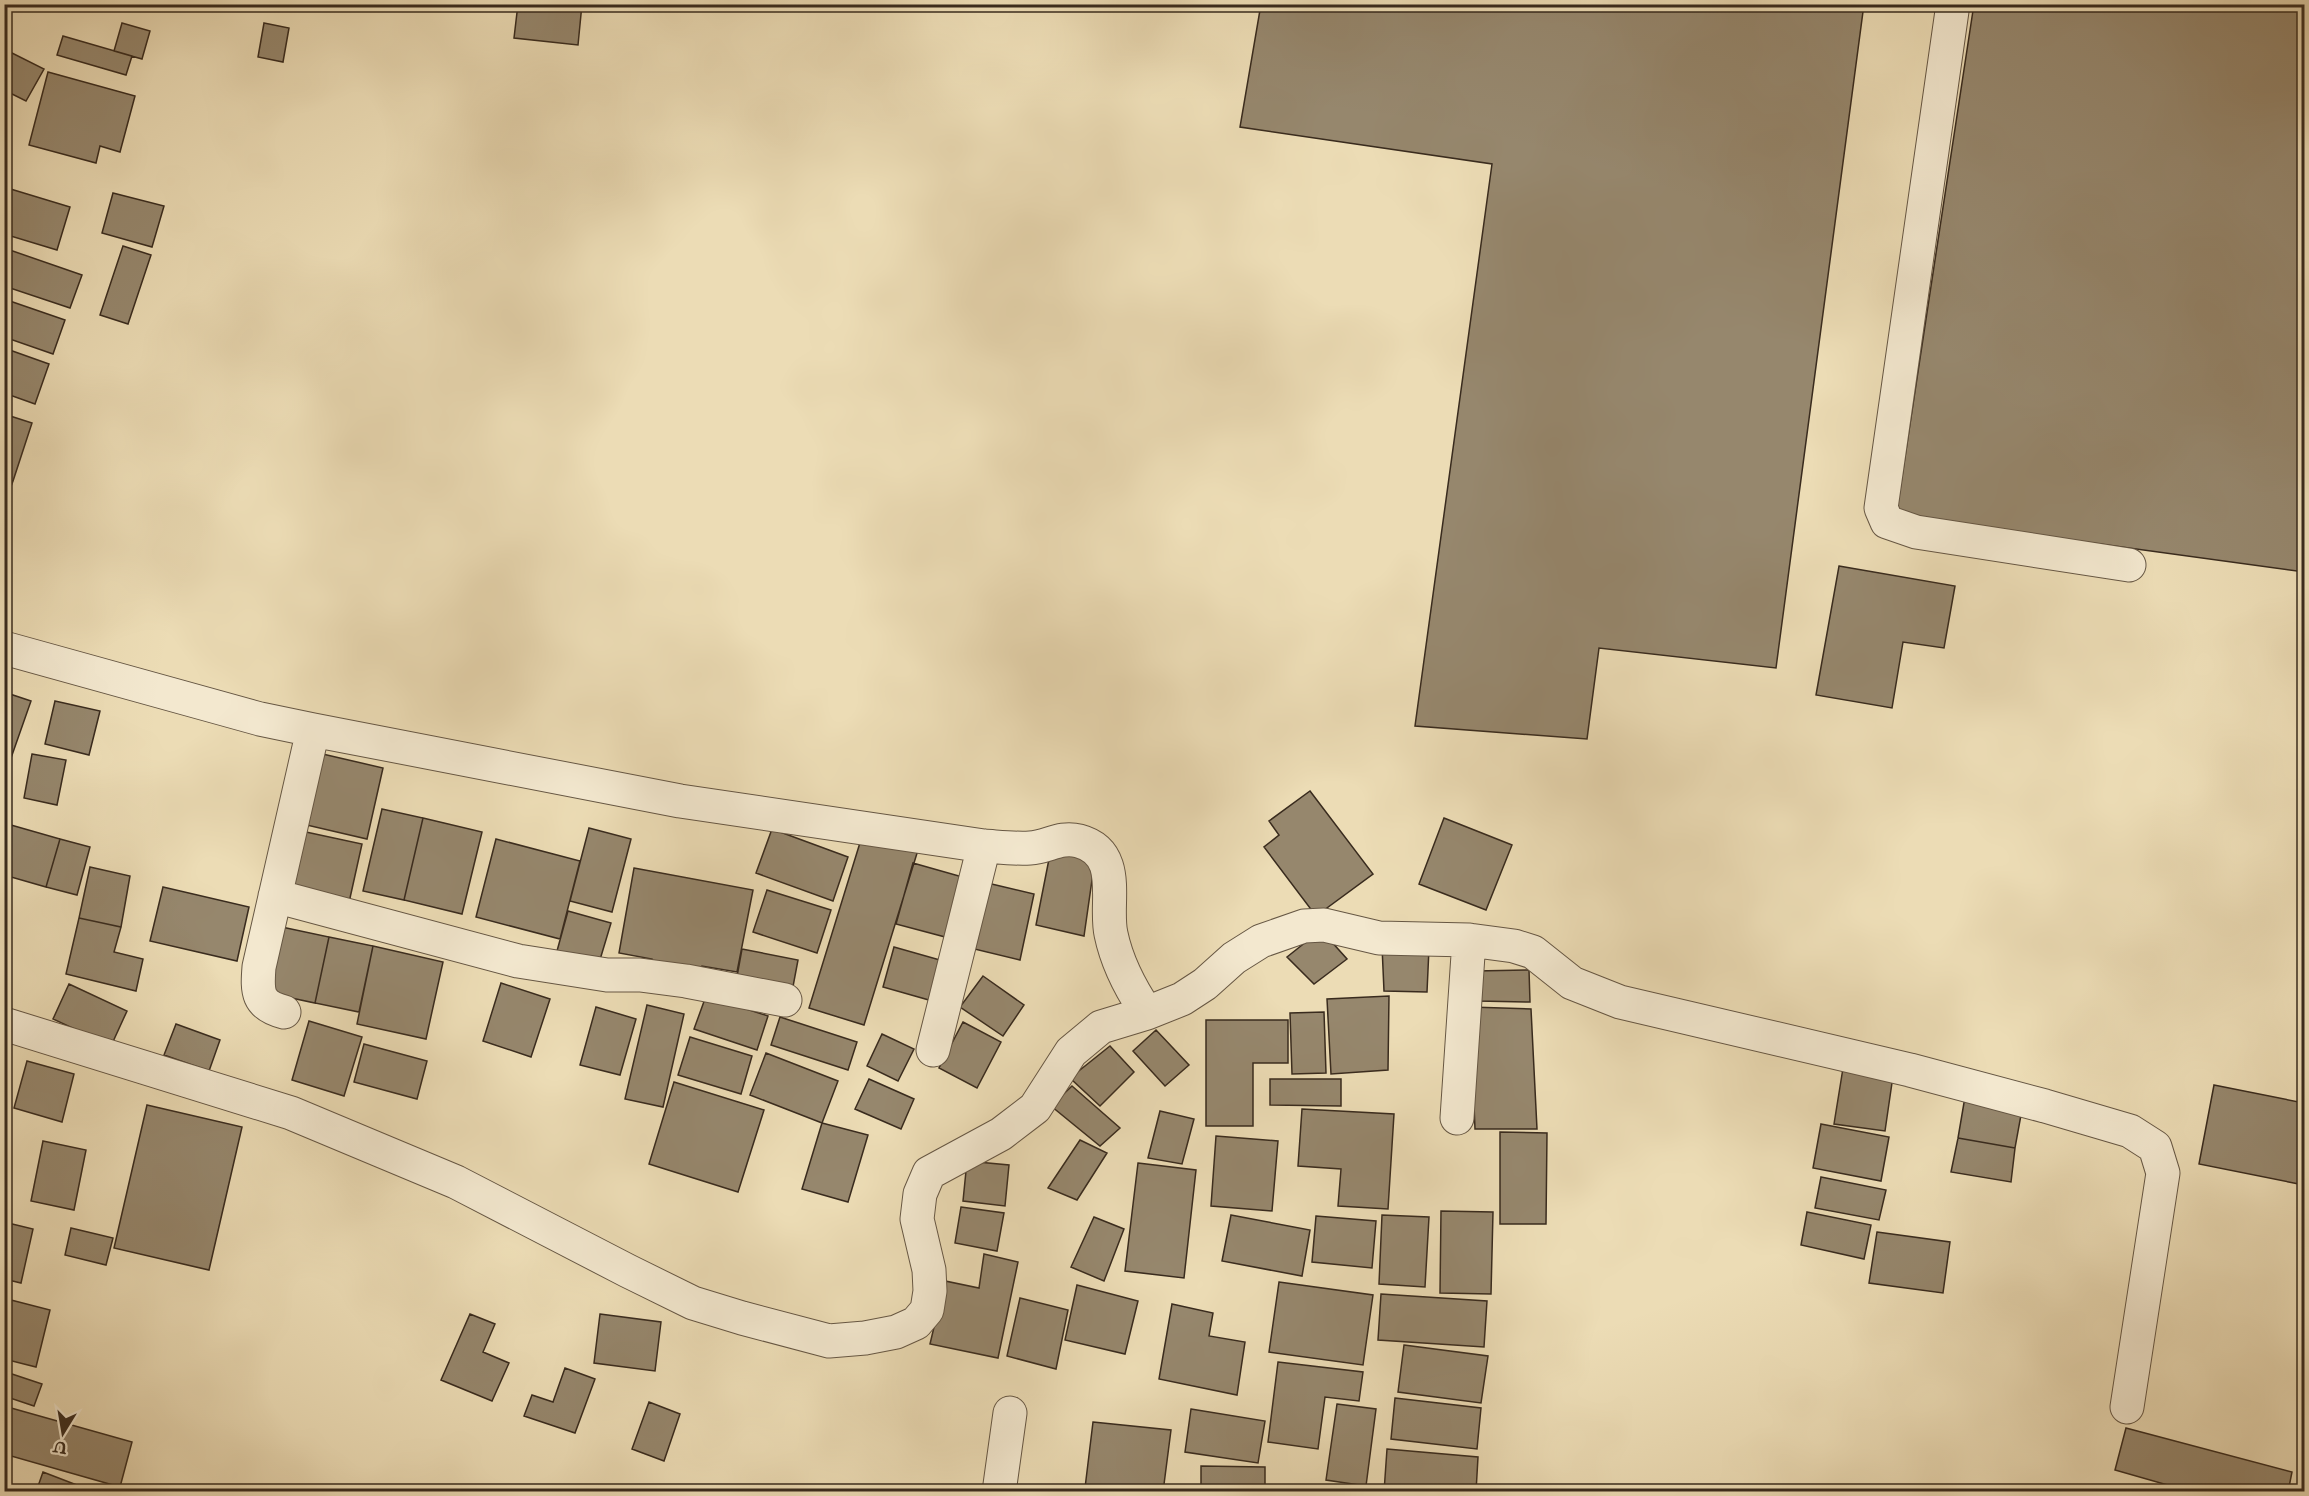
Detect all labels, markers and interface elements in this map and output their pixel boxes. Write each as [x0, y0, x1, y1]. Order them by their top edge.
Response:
north arrow [33, 1403, 93, 1463]
text: U [52, 1435, 70, 1457]

